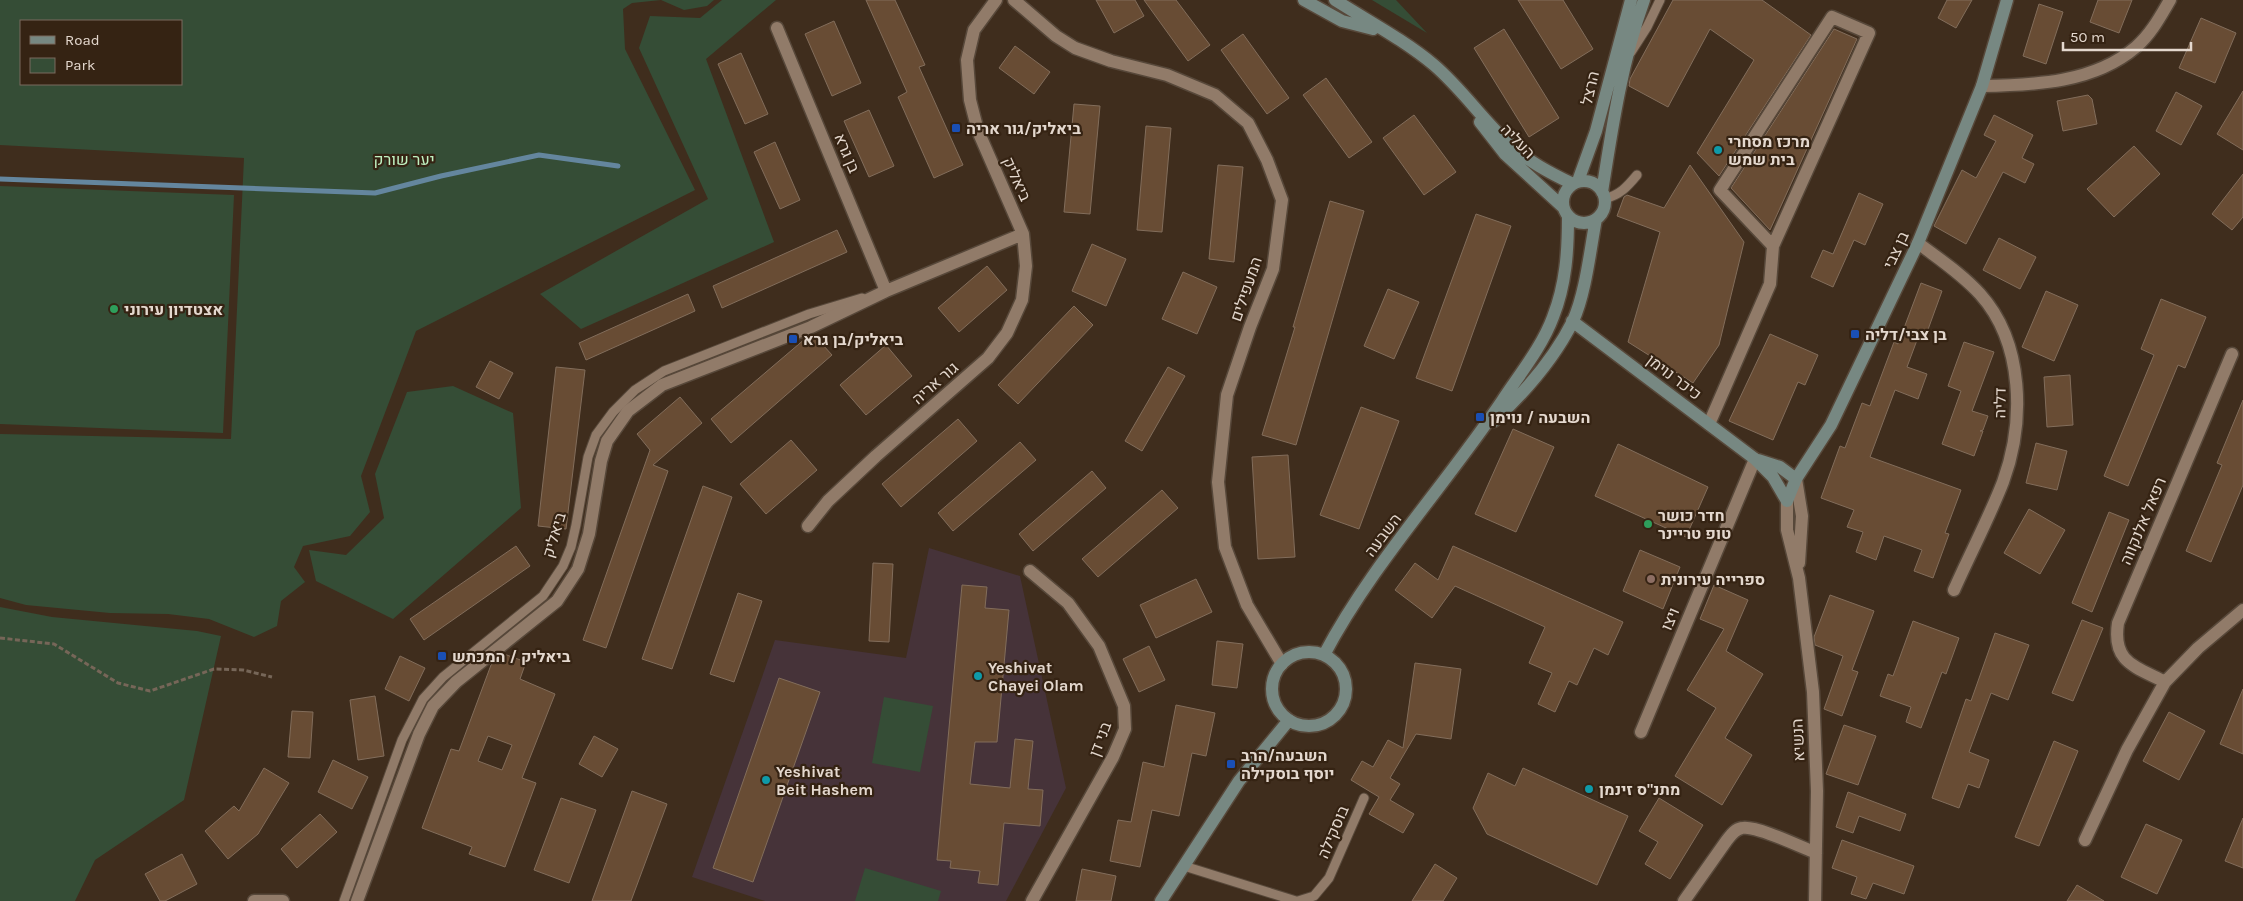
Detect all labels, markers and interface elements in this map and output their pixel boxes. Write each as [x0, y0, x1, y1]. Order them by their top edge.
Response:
legend [20, 20, 182, 85]
scale bar [2063, 20, 2190, 52]
text: 50 m [2070, 28, 2105, 46]
text: Road [65, 31, 100, 49]
text: Park [65, 56, 95, 74]
street label: הרצל [1577, 69, 1603, 107]
place label: ביאליק/גור אריה [966, 119, 1081, 138]
street label: העליה [1497, 120, 1539, 162]
marker: ביאליק/גור אריה [950, 122, 962, 134]
street label: בן גרא [830, 130, 864, 176]
place label: מרכז מסחרי בית שמש [1728, 132, 1810, 169]
marker: מרכז מסחרי בית שמש [1712, 144, 1724, 156]
park label: יער שורק [374, 150, 434, 169]
street label: ביאליק [999, 154, 1035, 205]
street label: בן צבי [1879, 228, 1913, 272]
street label: המעפילים [1226, 254, 1266, 324]
place label: אצטדיון עירוני [124, 300, 223, 319]
marker: אצטדיון עירוני [108, 303, 120, 315]
place label: בן צבי/דליה [1865, 325, 1947, 344]
marker: בן צבי/דליה [1849, 328, 1861, 340]
place label: ביאליק/בן גרא [803, 330, 904, 349]
marker: ביאליק/בן גרא [787, 333, 799, 345]
street label: כיכר נוימן [1643, 350, 1705, 404]
street label: גור אריה [908, 358, 962, 408]
street label: דליה [1990, 387, 2010, 419]
place label: השבעה / נוימן [1490, 408, 1590, 427]
marker: השבעה / נוימן [1474, 411, 1486, 423]
street label: רפאל אלנקווה [2116, 474, 2170, 568]
place label: חדר כושר טופ טריינר [1658, 506, 1731, 543]
street label: ביאליק [538, 509, 570, 560]
street label: השבעה [1361, 510, 1405, 560]
marker: חדר כושר טופ טריינר [1642, 518, 1654, 530]
place label: ספרייה עירונית [1661, 570, 1765, 589]
marker: ספרייה עירונית [1645, 573, 1657, 585]
street label: ויצו [1657, 605, 1683, 633]
place label: ביאליק / המכתש [452, 647, 571, 666]
marker: ביאליק / המכתש [436, 650, 448, 662]
place label: Yeshivat Chayei Olam [988, 658, 1084, 695]
marker: Yeshivat Chayei Olam [972, 670, 984, 682]
street label: בני דן [1085, 718, 1115, 759]
street label: הנשיא [1787, 718, 1809, 762]
place label: השבעה/הרב יוסף בוסקילה [1241, 746, 1334, 783]
marker: השבעה/הרב יוסף בוסקילה [1225, 758, 1237, 770]
place label: Yeshivat Beit Hashem [776, 762, 873, 799]
marker: Yeshivat Beit Hashem [760, 774, 772, 786]
place label: מתנ"ס זינמן [1599, 780, 1680, 799]
marker: מתנ"ס זינמן [1583, 783, 1595, 795]
street label: בוסקילה [1313, 802, 1353, 861]

